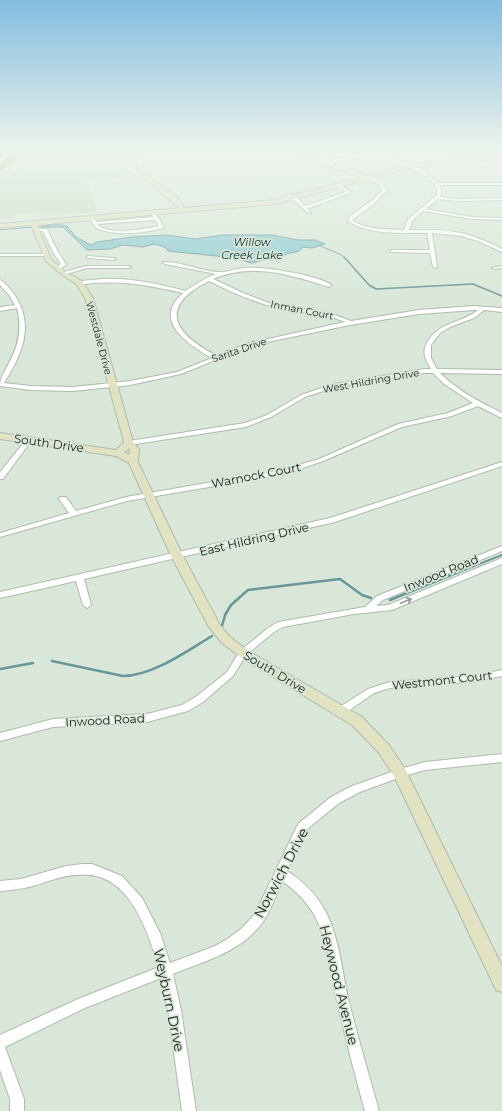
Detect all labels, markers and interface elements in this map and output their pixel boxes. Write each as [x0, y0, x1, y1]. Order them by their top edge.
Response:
water label: Willow Creek Lake [221, 235, 283, 262]
street label: Inman Court [269, 298, 335, 322]
street label: Westdale Drive [83, 300, 115, 376]
street label: Sarita Drive [210, 335, 268, 365]
street label: West Hildring Drive [322, 366, 420, 396]
street label: South Drive [13, 431, 85, 455]
street label: Warnock Court [210, 459, 302, 491]
street label: East Hildring Drive [198, 519, 310, 559]
street label: Inwood Road [401, 551, 481, 595]
one-way arrow [400, 596, 412, 604]
street label: South Drive [241, 647, 309, 697]
street label: Westmont Court [391, 667, 493, 693]
street label: Inwood Road [65, 710, 145, 730]
street label: Norwich Drive [250, 825, 312, 921]
street label: Heywood Avenue [315, 923, 363, 1047]
street label: Weyburn Drive [149, 947, 189, 1053]

